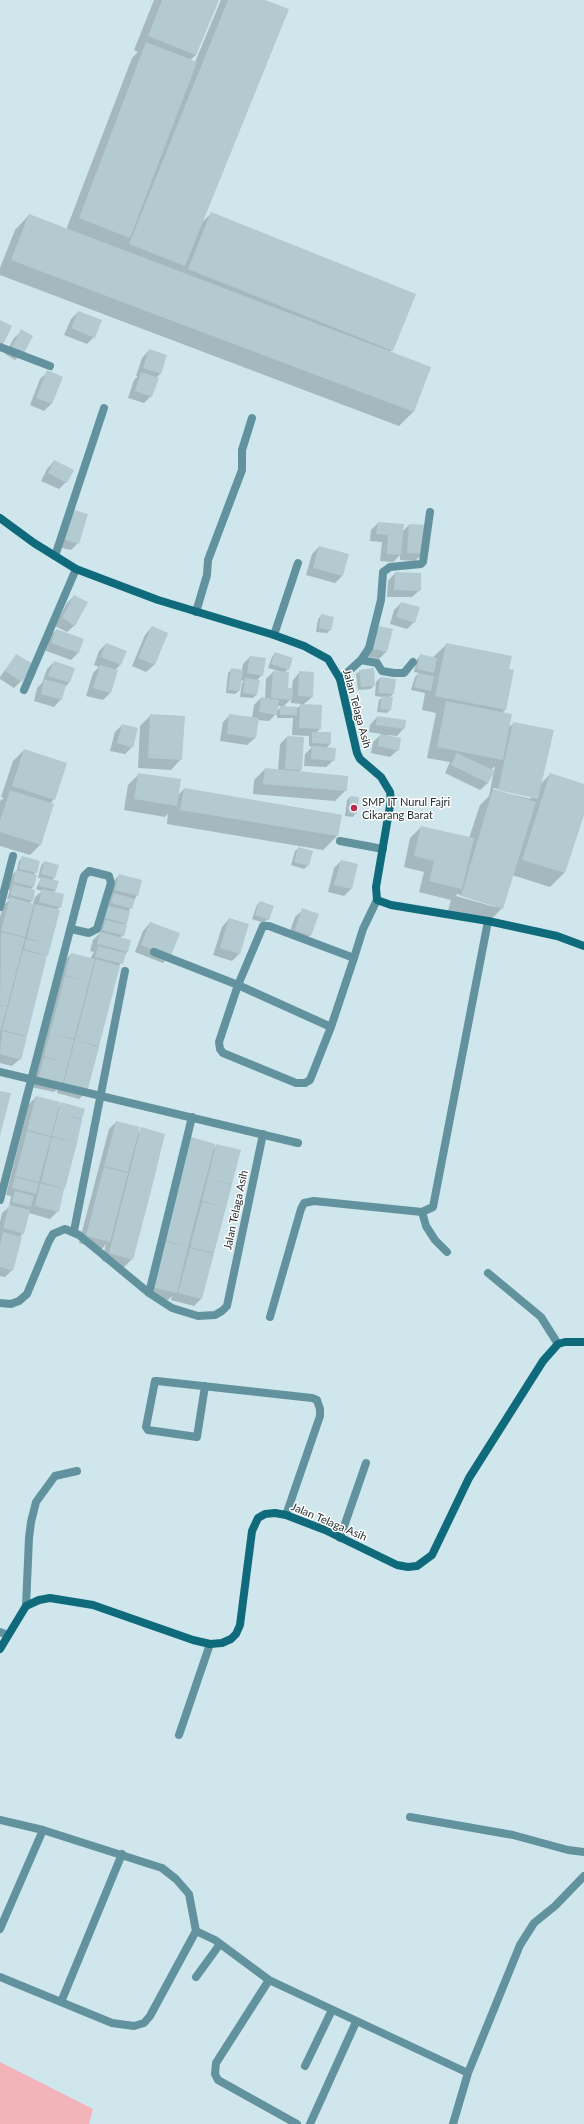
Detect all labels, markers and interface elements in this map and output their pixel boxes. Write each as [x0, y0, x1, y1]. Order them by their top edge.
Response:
street label: Jalan Telaga Asih [340, 668, 374, 750]
place label: SMP IT Nurul Fajri Cikarang Barat [362, 795, 450, 821]
marker: SMP IT Nurul Fajri Cikarang Barat [349, 803, 359, 813]
street label: Jalan Telaga Asih [221, 1169, 251, 1251]
street label: Jalan Telaga Asih [289, 1500, 369, 1544]

